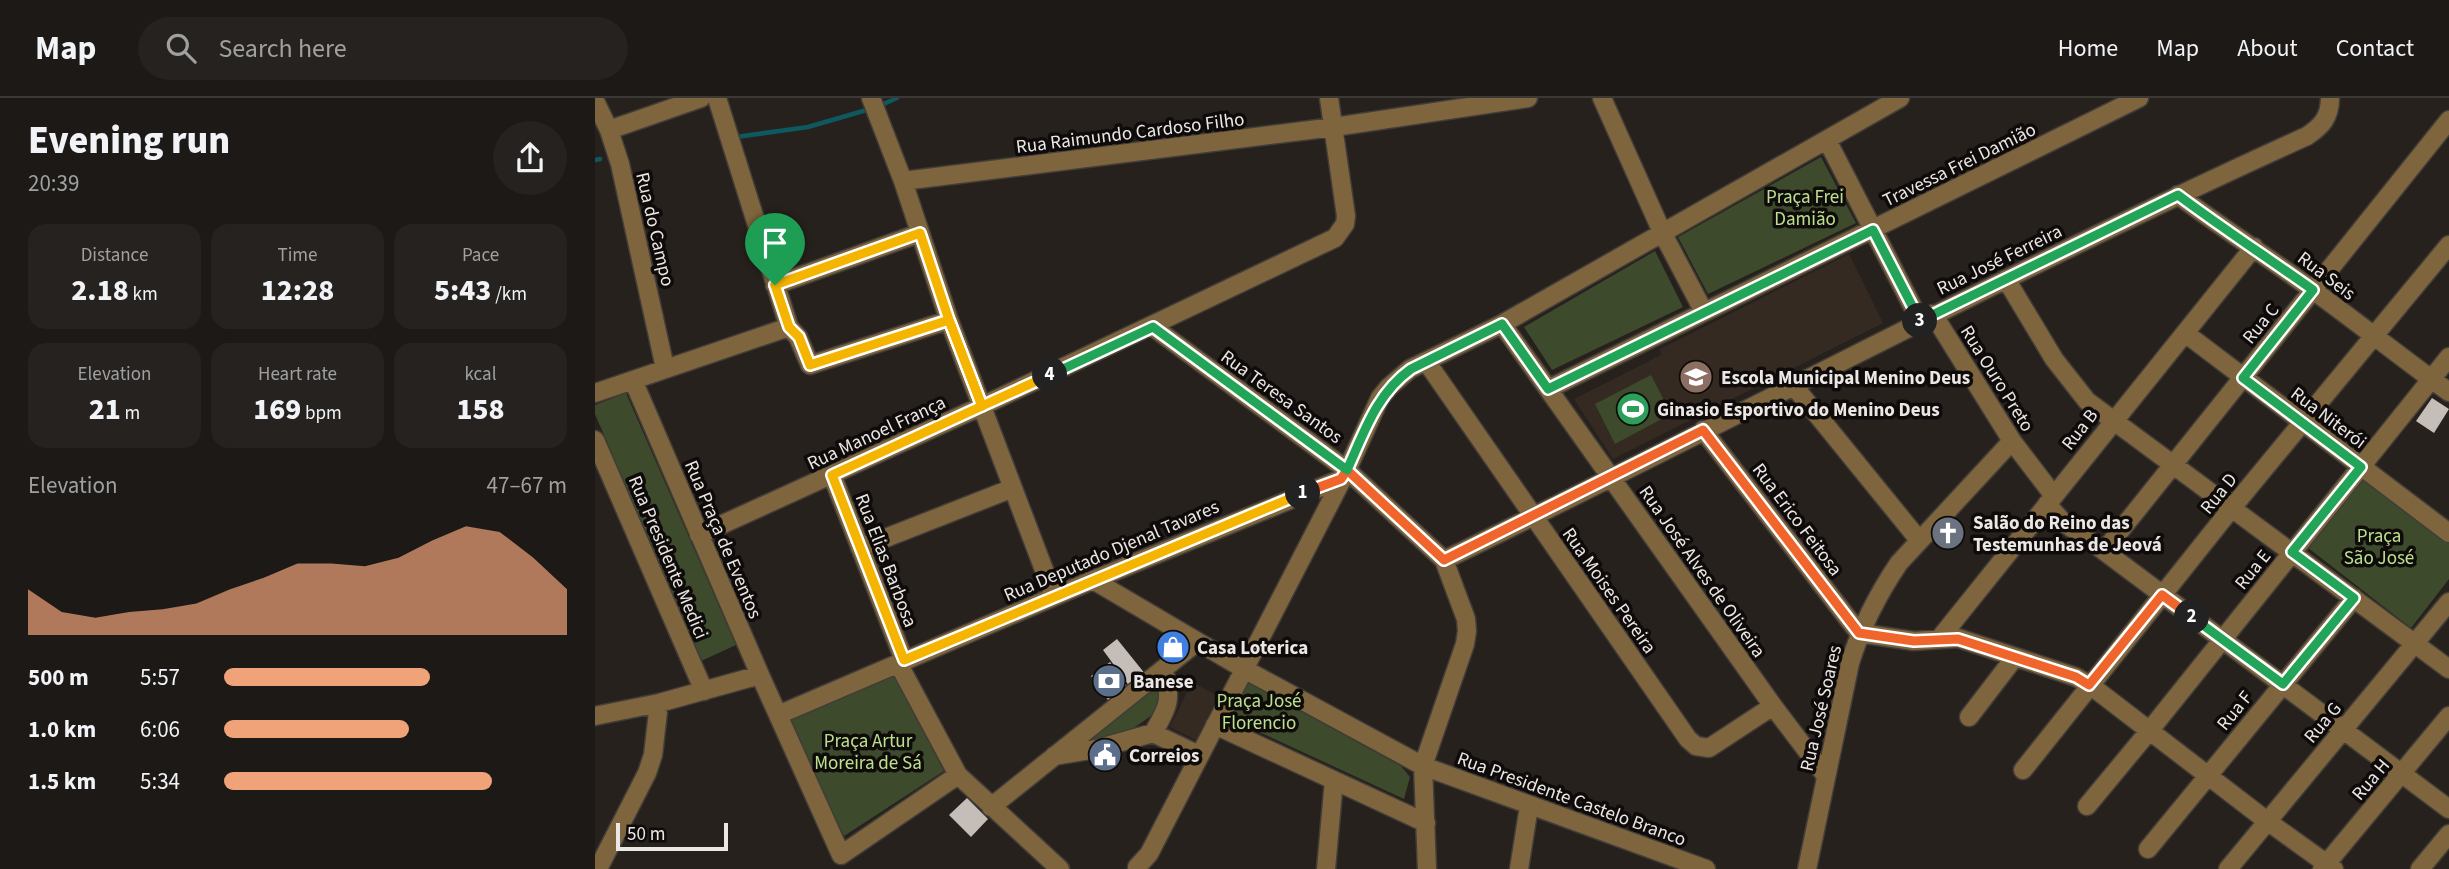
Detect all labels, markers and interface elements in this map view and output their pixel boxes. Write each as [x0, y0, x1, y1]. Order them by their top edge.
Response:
search box [138, 17, 628, 80]
text: Map [35, 25, 96, 72]
icon: search [162, 29, 200, 67]
text: Search here [218, 30, 347, 67]
text: Home [2058, 31, 2118, 66]
text: Map [2156, 31, 2199, 66]
text: About [2237, 31, 2298, 66]
text: Contact [2336, 31, 2414, 66]
street label: Rua Raimundo Cardoso Filho [1014, 106, 1246, 161]
text: Evening run [28, 114, 230, 168]
street label: Travessa Frei Damião [1879, 117, 2041, 214]
button: share [493, 121, 567, 195]
text: 20:39 [28, 167, 79, 200]
street label: Rua do Campo [628, 170, 681, 289]
park label: Praça Frei Damião [1766, 184, 1844, 233]
pin [745, 213, 805, 285]
street label: Rua José Ferreira [1932, 218, 2067, 302]
icon: arrive [756, 224, 794, 262]
text: Distance [81, 242, 148, 269]
text: Time [277, 242, 318, 269]
text: Pace [462, 242, 499, 269]
street label: Rua Seis [2291, 245, 2361, 307]
text: 2.18 [71, 269, 129, 312]
text: 12:28 [261, 269, 334, 312]
text: 5:43 [434, 269, 491, 312]
text: km [129, 281, 158, 308]
text: /km [491, 281, 527, 308]
street label: Rua C [2236, 298, 2286, 350]
pin: 3 [1903, 304, 1937, 339]
text: 3 [1914, 307, 1925, 334]
street label: Rua Ouro Preto [1953, 320, 2040, 437]
street label: Rua Teresa Santos [1215, 344, 1348, 451]
pin: 4 [1033, 358, 1067, 392]
school or university icon: Escola Municipal Menino Deus [1677, 358, 1715, 396]
text: Elevation [78, 361, 151, 388]
text: Heart rate [258, 361, 337, 388]
text: kcal [465, 361, 496, 388]
text: 4 [1044, 361, 1055, 388]
place label: Escola Municipal Menino Deus [1721, 365, 1970, 392]
street label: Rua Niterói [2285, 381, 2372, 456]
text: 21 [89, 388, 121, 431]
text: 169 [253, 388, 301, 431]
text: 158 [456, 388, 505, 431]
street label: Rua Manoel França [803, 389, 950, 477]
sports icon: Ginasio Esportivo do Menino Deus [1614, 390, 1652, 428]
place label: Ginasio Esportivo do Menino Deus [1657, 397, 1940, 424]
text: m [121, 400, 140, 427]
text: bpm [301, 400, 342, 427]
street label: Rua B [2055, 404, 2105, 456]
street label: Rua Praça de Eventos [677, 456, 768, 623]
street label: Rua Erico Feitosa [1745, 458, 1848, 582]
street label: Rua D [2194, 467, 2244, 520]
text: Elevation [28, 469, 118, 502]
text: 47–67 m [487, 469, 567, 502]
street label: Rua Presidente Medici [621, 472, 714, 644]
pin: 1 [1285, 476, 1321, 510]
text: 1 [1297, 479, 1308, 506]
street label: Rua José Alves de Oliveira [1632, 480, 1772, 663]
street label: Rua Elias Barbosa [848, 490, 923, 631]
street label: Rua Deputado Djenal Tavares [1000, 494, 1223, 609]
place label: Salão do Reino das Testemunhas de Jeová [1973, 510, 2162, 559]
church icon: Salão do Reino das Testemunhas de Jeová [1929, 514, 1967, 552]
street label: Rua Moises Pereira [1555, 522, 1662, 659]
park label: Praça São José [2344, 523, 2414, 572]
street label: Rua E [2229, 544, 2278, 596]
pin: 2 [2175, 600, 2209, 634]
text: 2 [2186, 603, 2197, 630]
shop icon: Casa Loterica [1154, 628, 1192, 666]
place label: Casa Loterica [1197, 635, 1308, 662]
street label: Rua José Soares [1794, 643, 1849, 774]
text: 500 m [28, 661, 89, 694]
text: 5:57 [140, 661, 180, 694]
bank icon: Banese [1090, 662, 1128, 700]
place label: Banese [1133, 669, 1194, 696]
street label: Rua F [2211, 685, 2259, 737]
park label: Praça José Florencio [1216, 688, 1302, 737]
street label: Rua G [2298, 697, 2348, 749]
text: 1.0 km [28, 713, 96, 746]
text: 6:06 [140, 713, 180, 746]
park label: Praça Artur Moreira de Sá [814, 728, 922, 777]
public building icon: Correios [1086, 736, 1124, 774]
place label: Correios [1129, 743, 1200, 770]
street label: Rua Presidente Castelo Branco [1453, 745, 1690, 853]
street label: Rua H [2346, 753, 2397, 807]
text: 1.5 km [28, 765, 96, 798]
text: 5:34 [140, 765, 180, 798]
scale bar [616, 820, 728, 852]
text: 50 m [627, 821, 665, 848]

